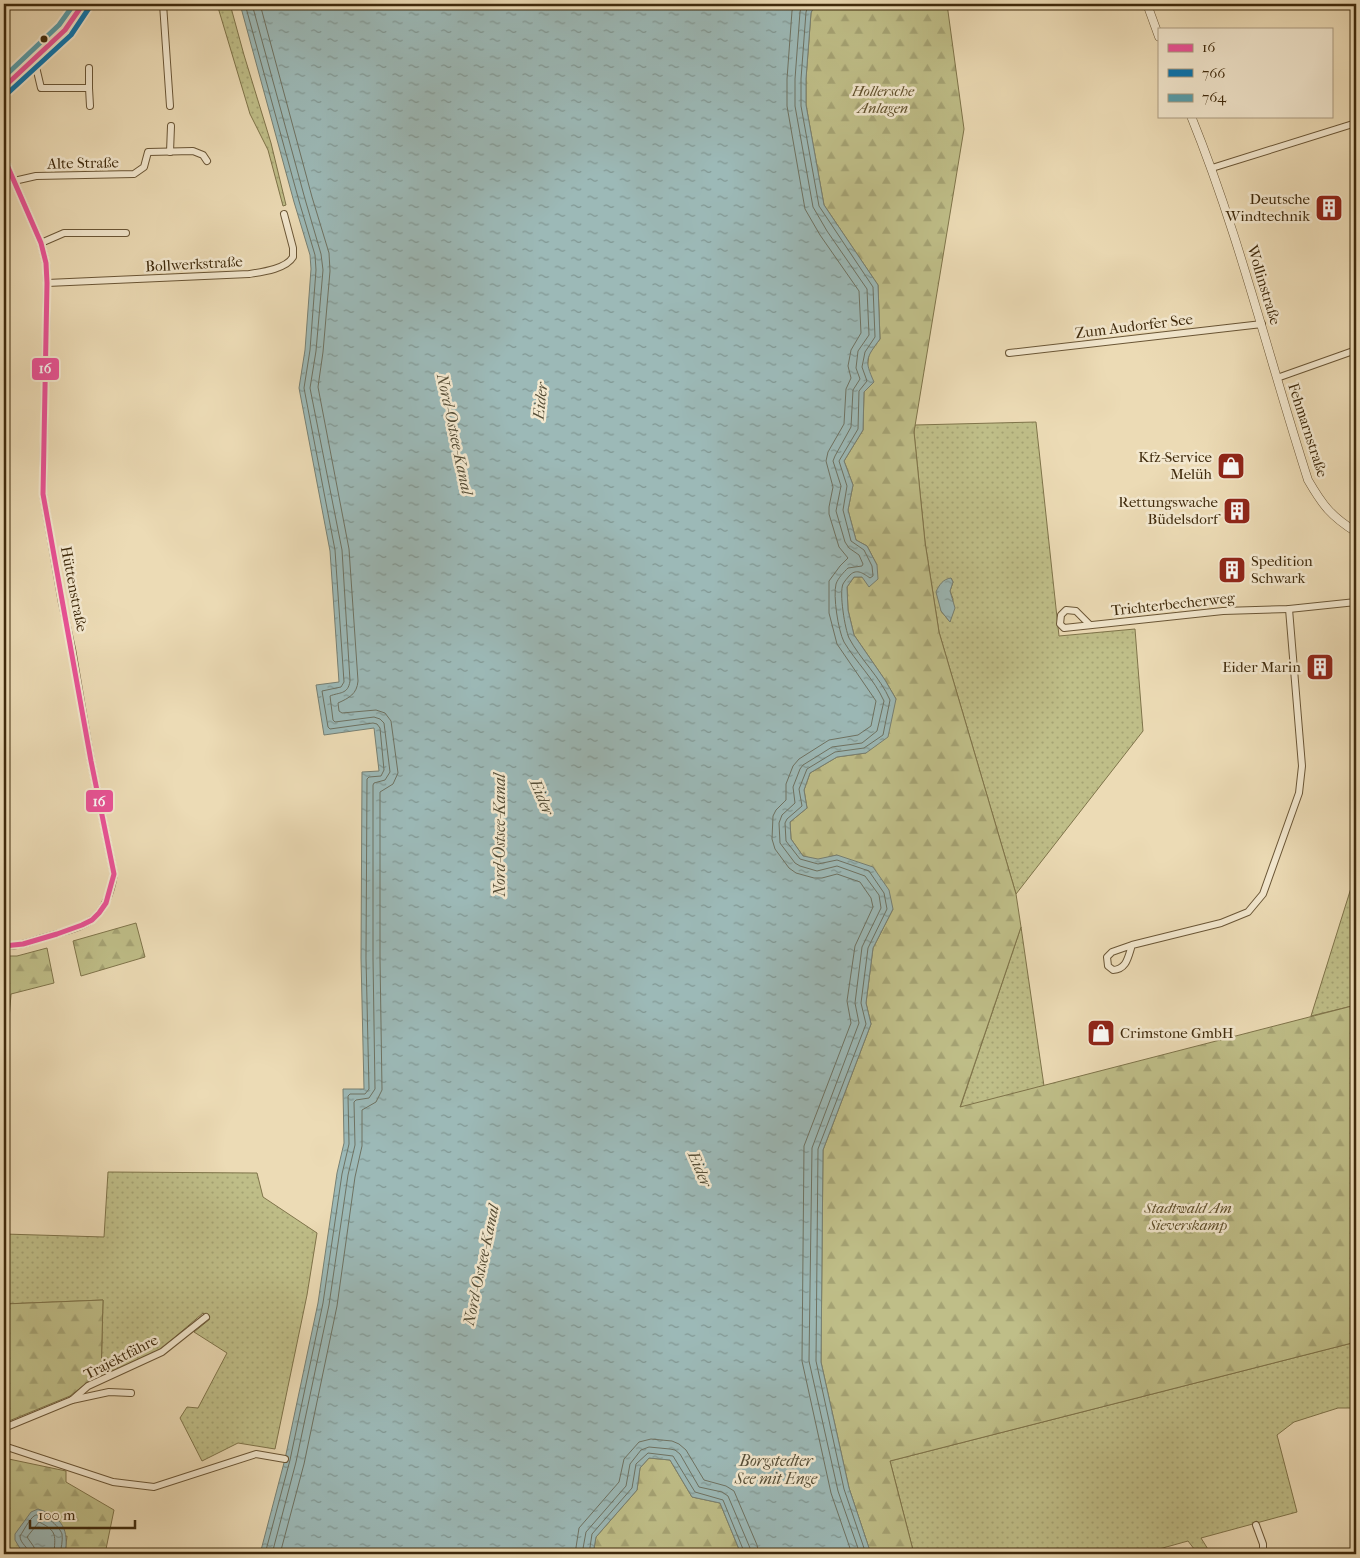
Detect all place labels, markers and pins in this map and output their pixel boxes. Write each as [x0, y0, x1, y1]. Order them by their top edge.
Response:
unlabelled marker [39, 34, 49, 44]
place label: Deutsche Windtechnik [1225, 190, 1311, 225]
building icon: Deutsche Windtechnik [1314, 193, 1344, 223]
place label: Kfz-Service Melüh [1138, 448, 1213, 483]
shop icon: Kfz-Service Melüh [1216, 451, 1246, 481]
place label: Rettungswache Büdelsdorf [1118, 493, 1221, 528]
building icon: Rettungswache Büdelsdorf [1222, 496, 1252, 526]
place label: Spedition Schwark [1251, 552, 1313, 587]
building icon: Spedition Schwark [1217, 555, 1247, 585]
building icon: Eider Marin [1305, 652, 1335, 682]
place label: Eider Marin [1222, 658, 1301, 676]
shop icon: Crimstone GmbH [1086, 1018, 1116, 1048]
place label: Crimstone GmbH [1120, 1024, 1234, 1042]

